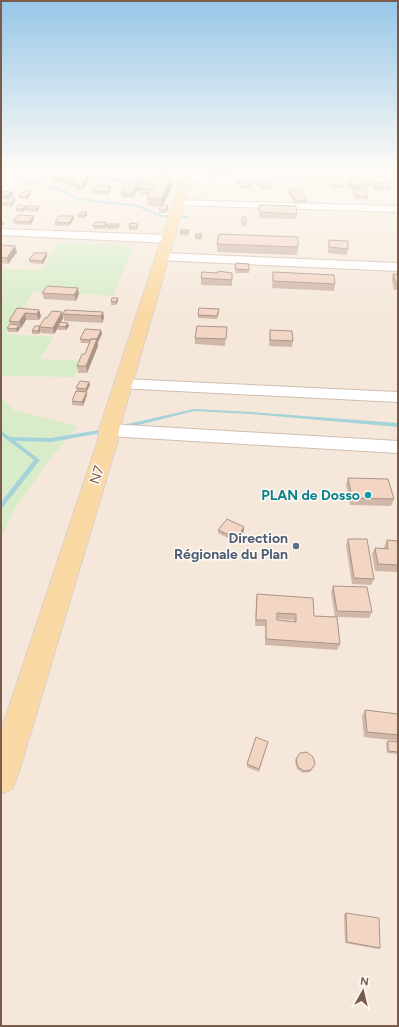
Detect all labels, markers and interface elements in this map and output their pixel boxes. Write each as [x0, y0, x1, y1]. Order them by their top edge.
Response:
street label: N7 [86, 463, 108, 486]
place label: PLAN de Dosso [261, 487, 360, 504]
marker: PLAN de Dosso [363, 490, 373, 500]
place label: Direction Régionale du Plan [174, 530, 288, 563]
marker: Direction Régionale du Plan [291, 541, 301, 551]
north arrow [343, 971, 383, 1011]
text: N [359, 975, 369, 989]

